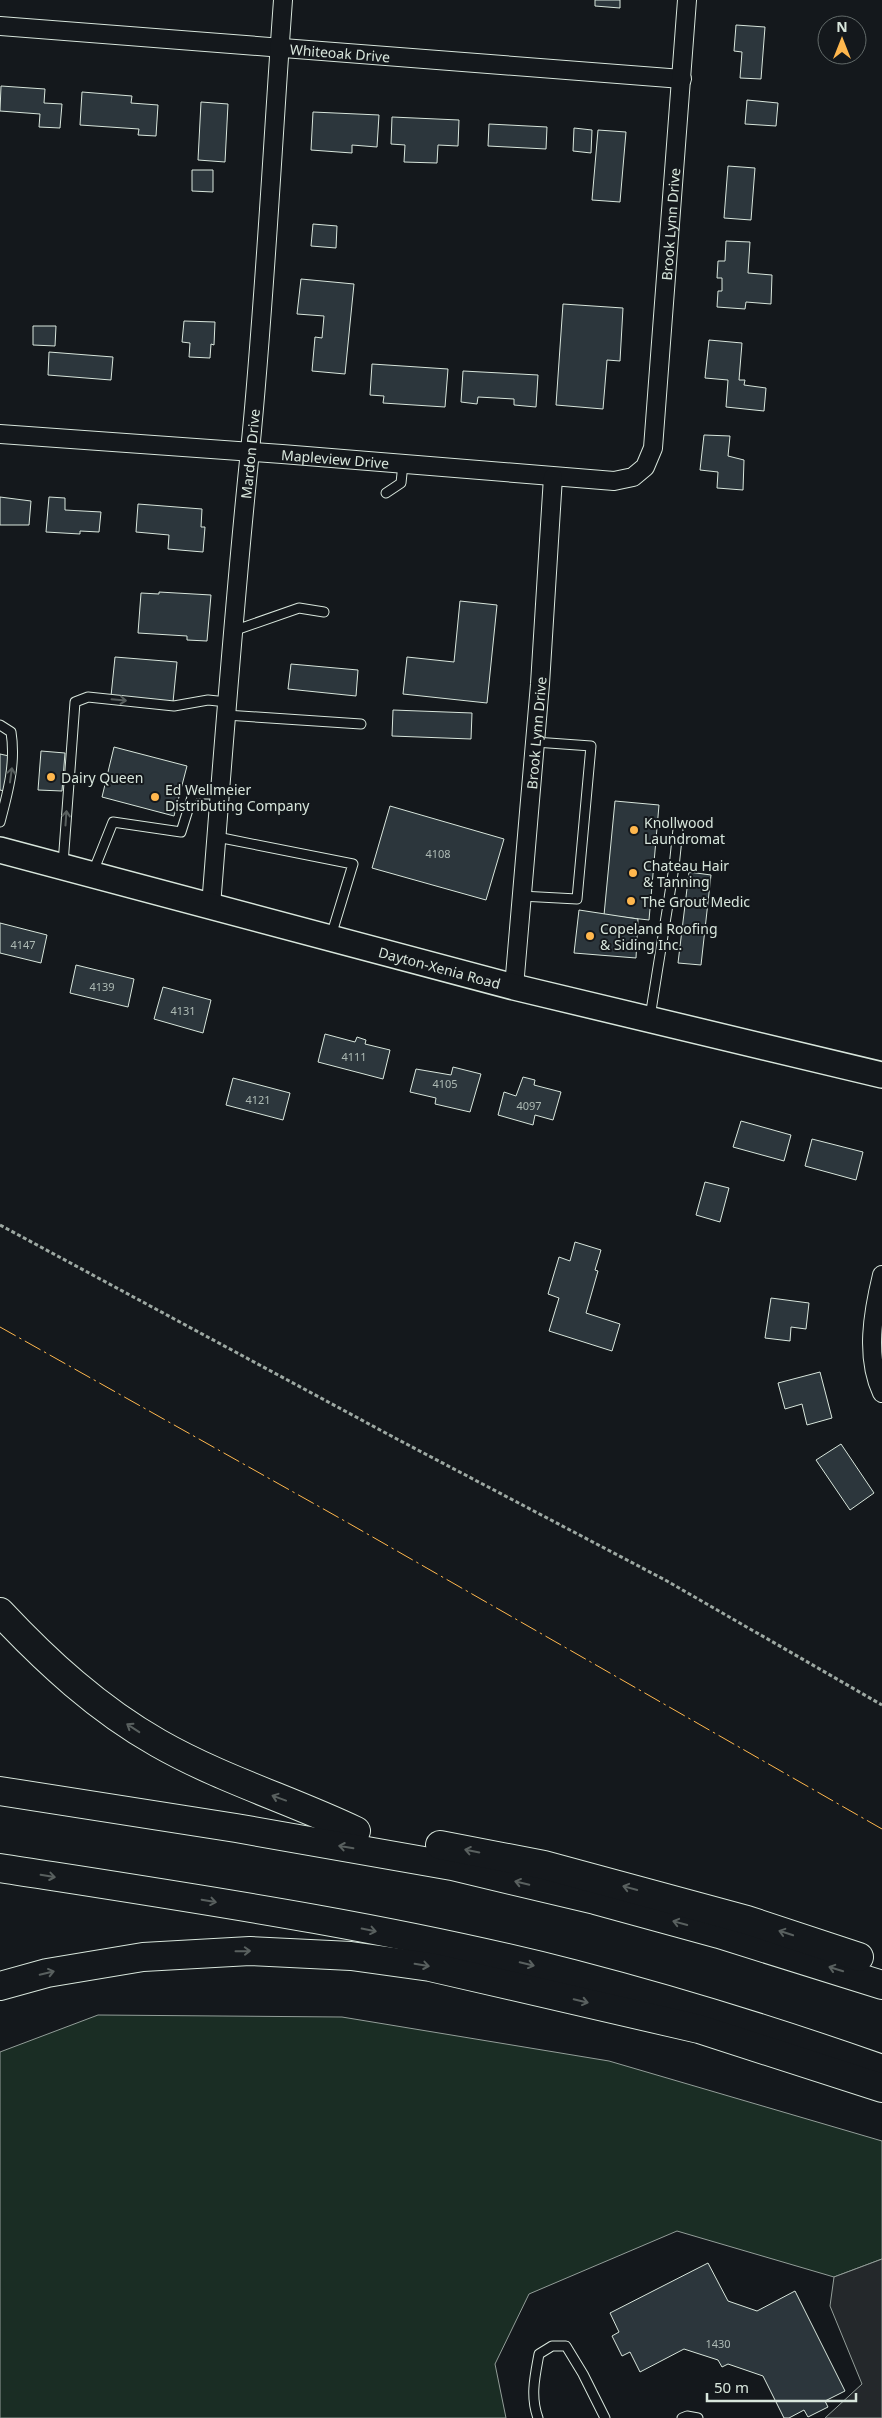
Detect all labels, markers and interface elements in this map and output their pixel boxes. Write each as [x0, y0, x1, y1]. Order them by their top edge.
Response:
north arrow [817, 15, 867, 65]
text: N [836, 17, 848, 36]
street label: Whiteoak Drive [289, 39, 391, 66]
street label: Brook Lynn Drive [656, 167, 684, 281]
street label: Mardon Drive [236, 408, 263, 500]
street label: Mapleview Drive [280, 444, 390, 472]
street label: Brook Lynn Drive [522, 676, 550, 790]
one-way arrow [111, 696, 127, 705]
one-way arrow [6, 767, 16, 783]
place label: Dairy Queen [61, 768, 143, 787]
marker: Dairy Queen [45, 771, 57, 783]
place label: Ed Wellmeier Distributing Company [165, 780, 310, 815]
marker: Ed Wellmeier Distributing Company [149, 791, 161, 803]
one-way arrow [62, 811, 71, 827]
place label: Knollwood Laundromat [644, 813, 725, 848]
marker: Knollwood Laundromat [628, 824, 640, 836]
house number: 4108 [425, 846, 451, 861]
place label: Chateau Hair & Tanning [643, 856, 729, 891]
marker: Chateau Hair & Tanning [627, 867, 639, 879]
place label: The Grout Medic [641, 892, 750, 911]
marker: The Grout Medic [625, 895, 637, 907]
place label: Copeland Roofing & Siding Inc. [600, 919, 718, 954]
marker: Copeland Roofing & Siding Inc. [584, 930, 596, 942]
house number: 4147 [10, 937, 36, 952]
street label: Dayton-Xenia Road [377, 942, 503, 993]
house number: 4139 [89, 979, 115, 994]
house number: 4131 [170, 1003, 196, 1018]
house number: 4111 [341, 1049, 367, 1064]
house number: 4105 [432, 1076, 458, 1091]
house number: 4121 [245, 1092, 271, 1107]
house number: 4097 [516, 1098, 542, 1113]
one-way arrow [127, 1723, 141, 1733]
one-way arrow [272, 1793, 288, 1802]
one-way arrow [338, 1842, 354, 1852]
one-way arrow [464, 1846, 480, 1856]
one-way arrow [40, 1871, 56, 1881]
one-way arrow [515, 1878, 531, 1887]
one-way arrow [622, 1883, 638, 1893]
one-way arrow [200, 1896, 216, 1906]
one-way arrow [672, 1918, 688, 1927]
one-way arrow [360, 1926, 376, 1935]
one-way arrow [779, 1928, 794, 1937]
one-way arrow [234, 1946, 251, 1956]
one-way arrow [519, 1960, 535, 1969]
one-way arrow [414, 1961, 430, 1971]
one-way arrow [828, 1964, 844, 1974]
one-way arrow [39, 1968, 55, 1977]
one-way arrow [572, 1997, 588, 2006]
house number: 1430 [705, 2336, 731, 2351]
scale bar [707, 2370, 856, 2402]
text: 50 m [714, 2377, 749, 2397]

